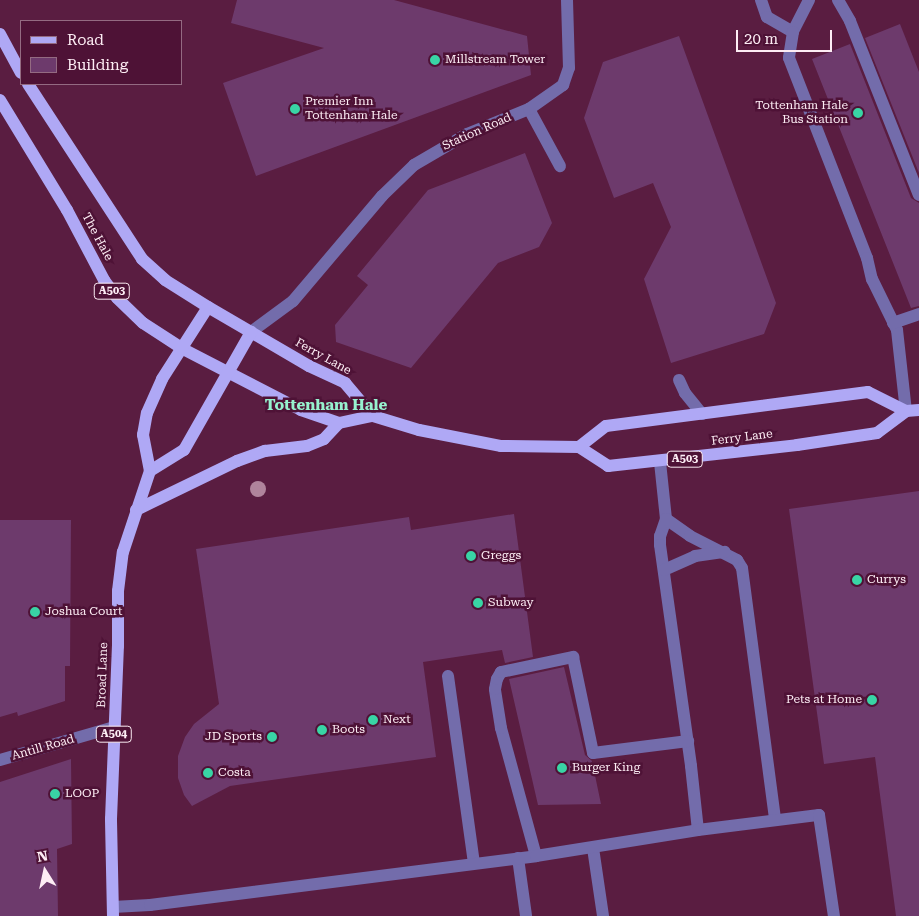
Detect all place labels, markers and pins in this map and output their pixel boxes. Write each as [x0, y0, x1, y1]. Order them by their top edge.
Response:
place label: Millstream Tower [445, 53, 545, 67]
marker: Millstream Tower [429, 54, 441, 66]
place label: Premier Inn Tottenham Hale [305, 95, 398, 123]
place label: Tottenham Hale Bus Station [755, 99, 848, 127]
marker: Premier Inn Tottenham Hale [289, 103, 301, 115]
marker: Tottenham Hale Bus Station [852, 107, 864, 119]
place label: Greggs [481, 549, 521, 563]
marker: Greggs [465, 550, 477, 562]
place label: Currys [867, 573, 906, 587]
marker: Currys [851, 574, 863, 586]
place label: Subway [488, 596, 534, 610]
marker: Subway [472, 597, 484, 609]
place label: Joshua Court [45, 605, 122, 619]
marker: Joshua Court [29, 606, 41, 618]
place label: Pets at Home [786, 693, 862, 707]
marker: Pets at Home [866, 694, 878, 706]
place label: Next [383, 713, 411, 727]
marker: Next [367, 714, 379, 726]
place label: Boots [332, 723, 365, 737]
marker: Boots [316, 724, 328, 736]
place label: JD Sports [205, 730, 262, 744]
marker: JD Sports [266, 731, 278, 743]
place label: Burger King [572, 761, 640, 775]
marker: Burger King [556, 762, 568, 774]
place label: Costa [218, 766, 251, 780]
marker: Costa [202, 767, 214, 779]
place label: LOOP [65, 787, 99, 801]
marker: LOOP [49, 788, 61, 800]

